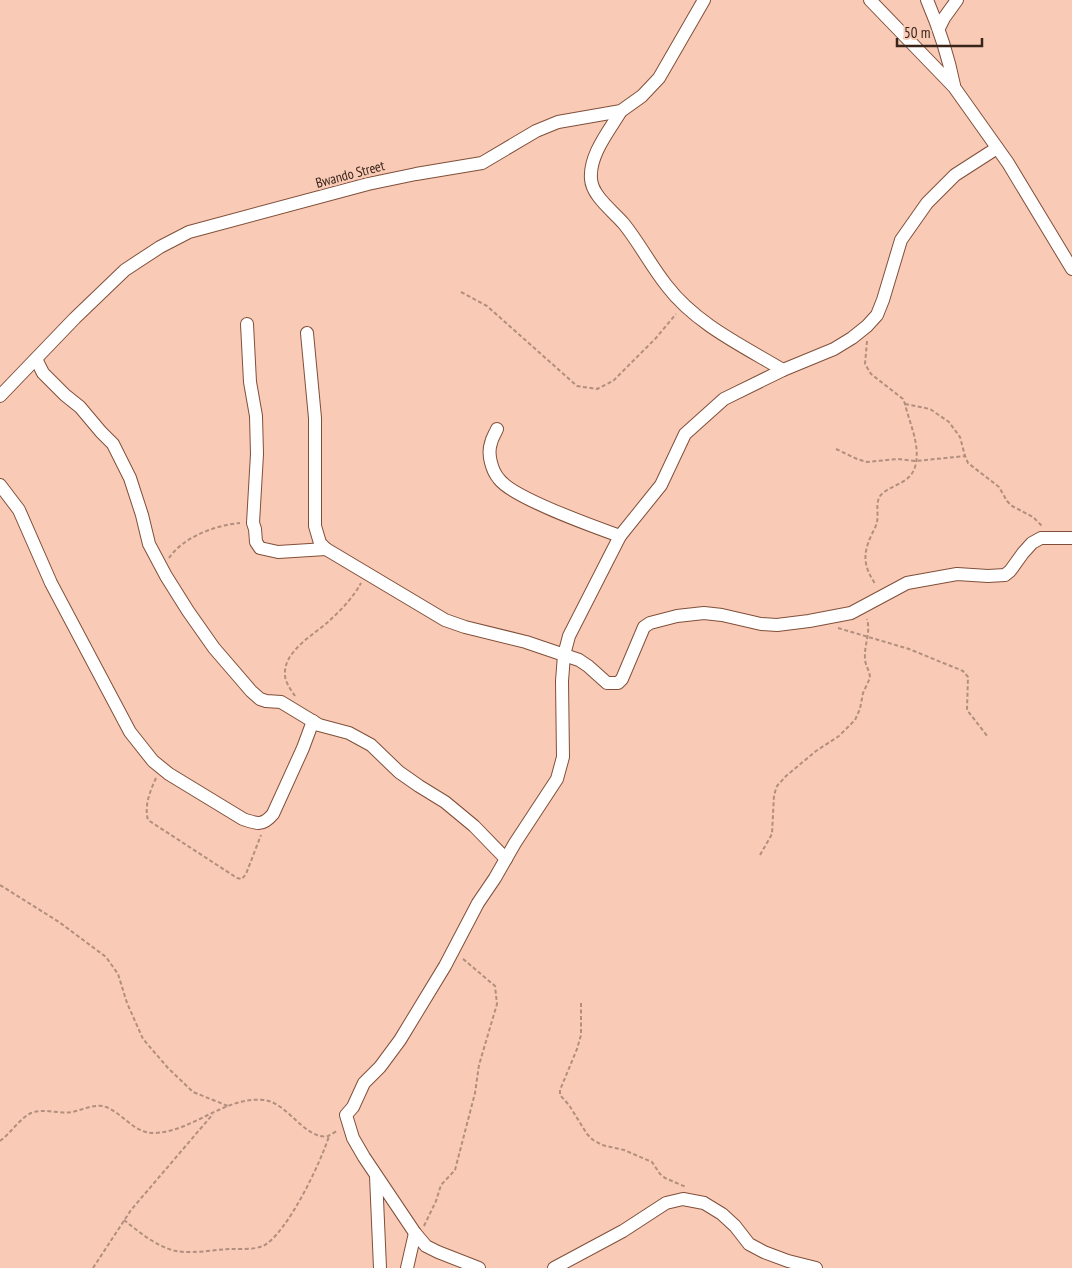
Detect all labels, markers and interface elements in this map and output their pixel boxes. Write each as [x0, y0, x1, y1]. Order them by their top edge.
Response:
scale bar [897, 15, 982, 47]
text: 50 m [904, 23, 930, 42]
street label: Bwando Street [314, 156, 387, 192]

